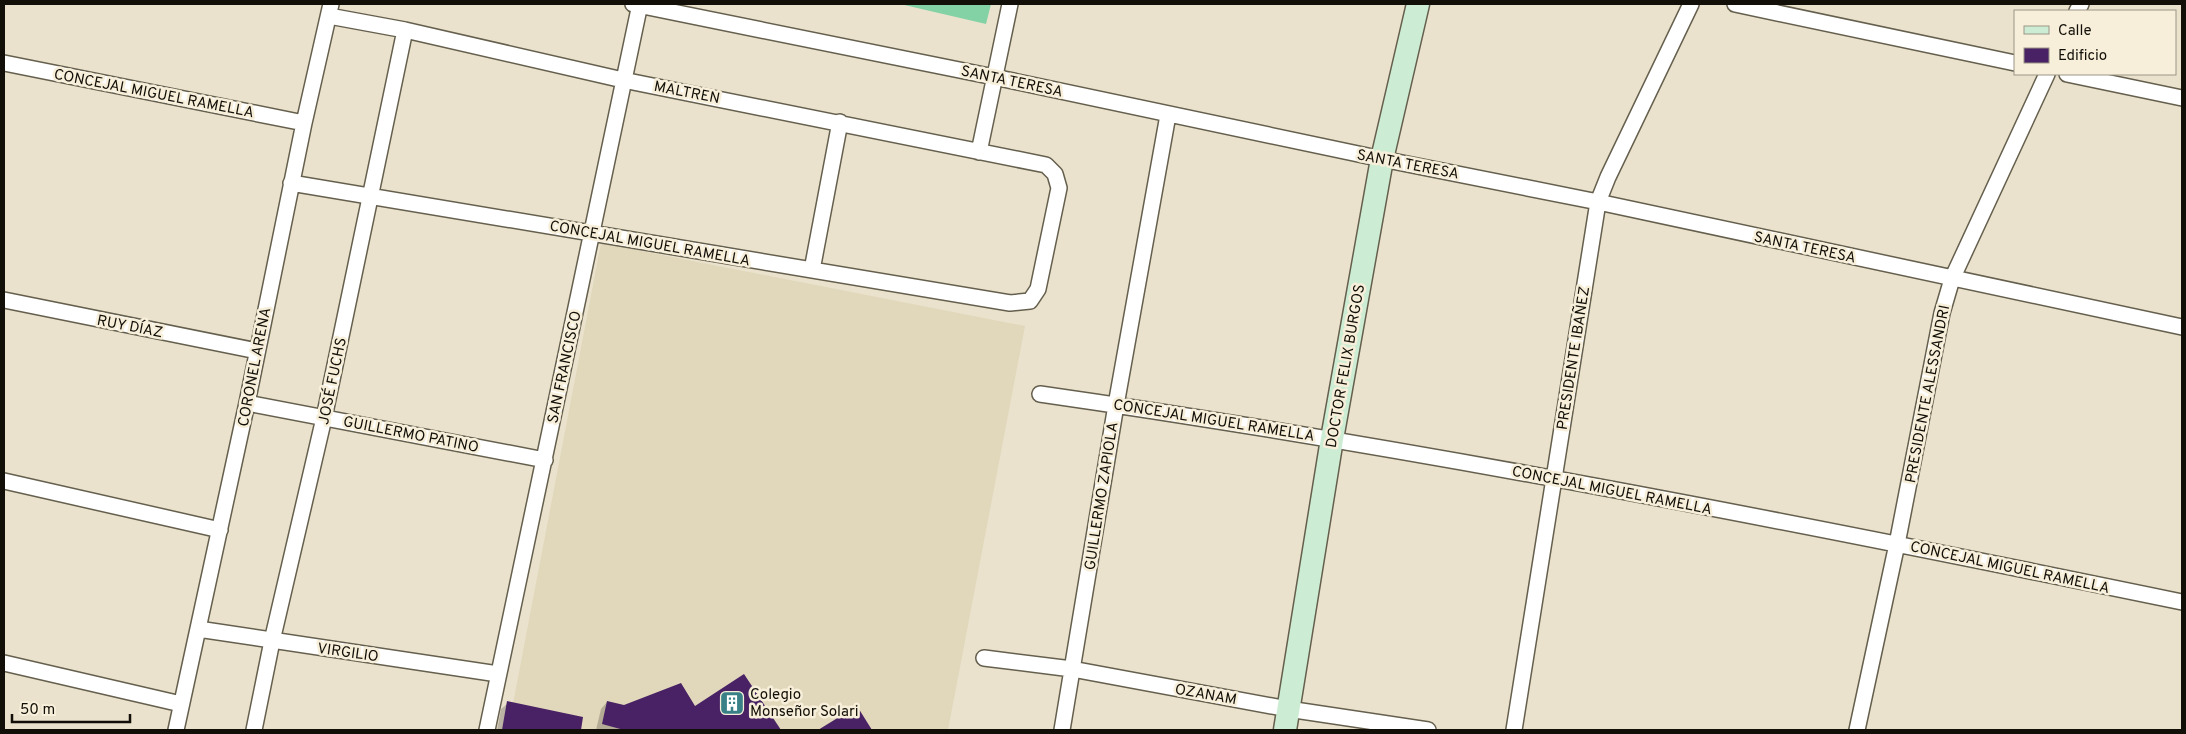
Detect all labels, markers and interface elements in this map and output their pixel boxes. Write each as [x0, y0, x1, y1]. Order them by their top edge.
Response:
legend [2014, 10, 2176, 75]
text: Calle [2058, 22, 2092, 41]
text: Edificio [2058, 47, 2107, 66]
street label: SANTA TERESA [959, 62, 1064, 103]
street label: CONCEJAL MIGUEL RAMELLA [52, 66, 255, 123]
street label: MALTREN [652, 78, 721, 109]
street label: SANTA TERESA [1355, 146, 1460, 185]
street label: CONCEJAL MIGUEL RAMELLA [548, 217, 752, 271]
street label: SANTA TERESA [1752, 228, 1857, 269]
street label: DOCTOR FELIX BURGOS [1323, 283, 1370, 450]
street label: PRESIDENTE IBAÑEZ [1553, 285, 1595, 431]
street label: PRESIDENTE ALESSANDRI [1902, 304, 1955, 485]
street label: CORONEL ARENA [235, 306, 276, 428]
street label: SAN FRANCISCO [544, 309, 587, 425]
street label: RUY DÍAZ [95, 311, 164, 343]
street label: JOSÉ FUCHS [314, 336, 352, 427]
street label: CONCEJAL MIGUEL RAMELLA [1112, 396, 1316, 447]
street label: GUILLERMO PATINO [341, 413, 480, 458]
street label: GUILLERMO ZAPIOLA [1081, 421, 1124, 572]
street label: CONCEJAL MIGUEL RAMELLA [1510, 463, 1713, 520]
street label: CONCEJAL MIGUEL RAMELLA [1908, 538, 2111, 599]
street label: VIRGILIO [316, 640, 380, 667]
street label: OZANAM [1173, 681, 1238, 710]
place label: Colegio Monseñor Solari [750, 686, 859, 722]
building icon: Colegio Monseñor Solari [719, 690, 745, 716]
scale bar [12, 692, 130, 724]
text: 50 m [20, 701, 55, 720]

